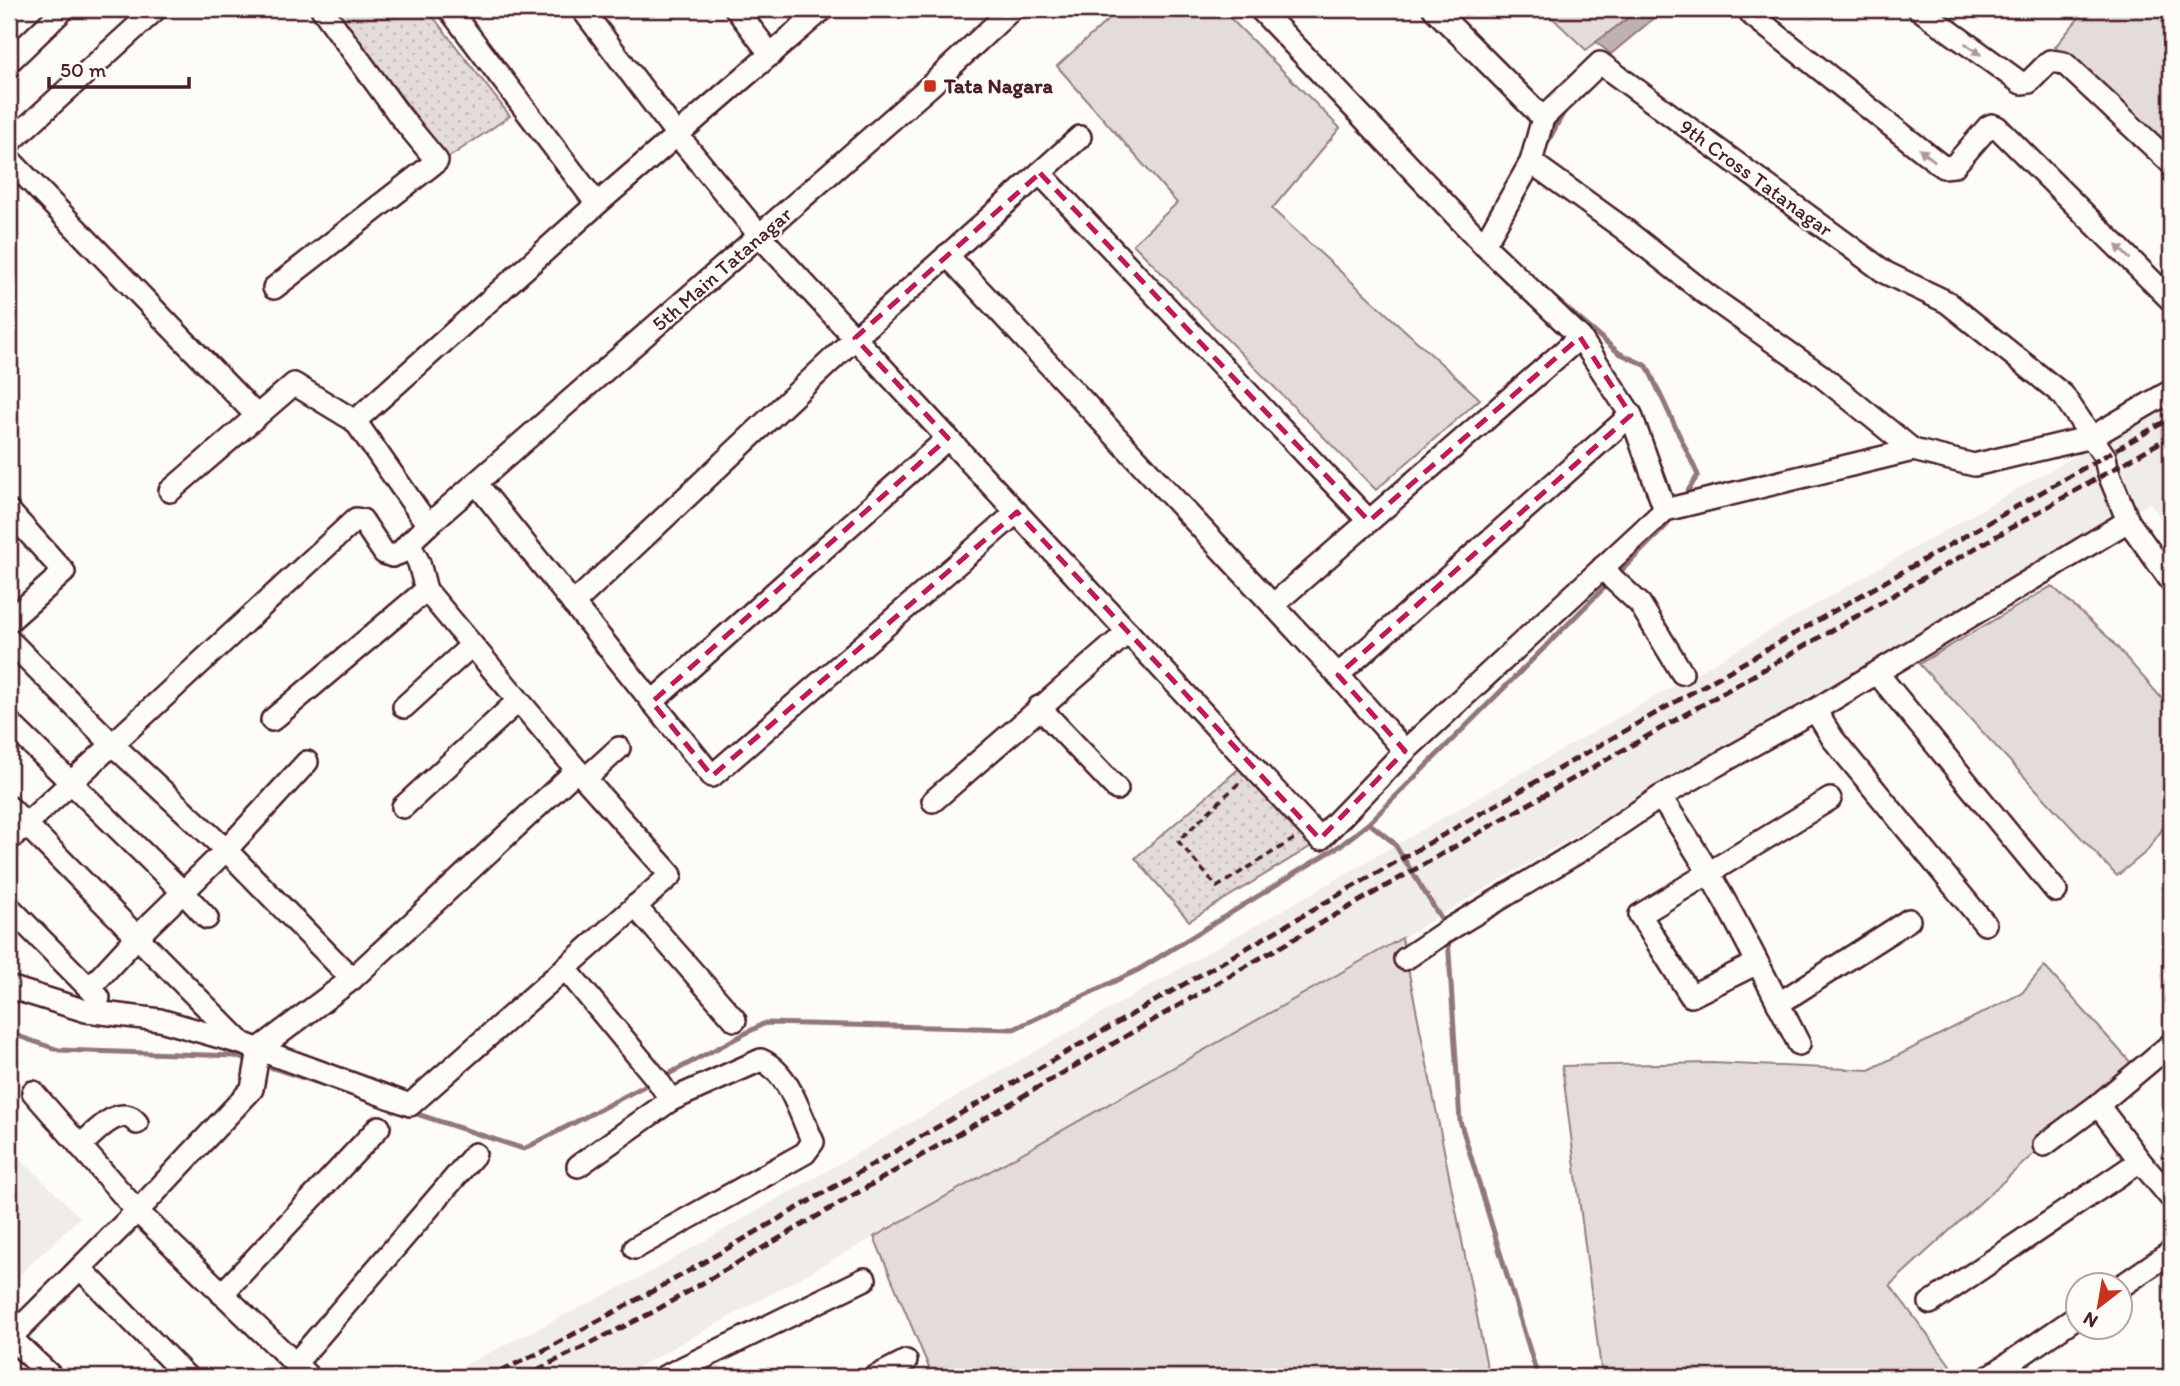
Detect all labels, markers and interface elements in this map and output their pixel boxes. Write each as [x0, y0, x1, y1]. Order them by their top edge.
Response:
one-way arrow [1964, 42, 1982, 57]
scale bar [49, 46, 189, 90]
text: 50 m [60, 57, 107, 82]
place label: Tata Nagara [943, 73, 1054, 99]
marker: Tata Nagara [922, 78, 938, 94]
street label: 9th Cross Tatanagar [1675, 114, 1838, 242]
one-way arrow [1918, 148, 1936, 163]
street label: 5th Main Tatanagar [647, 201, 797, 336]
one-way arrow [2114, 243, 2131, 260]
north arrow [2064, 1270, 2134, 1340]
text: N [2079, 1307, 2102, 1333]

